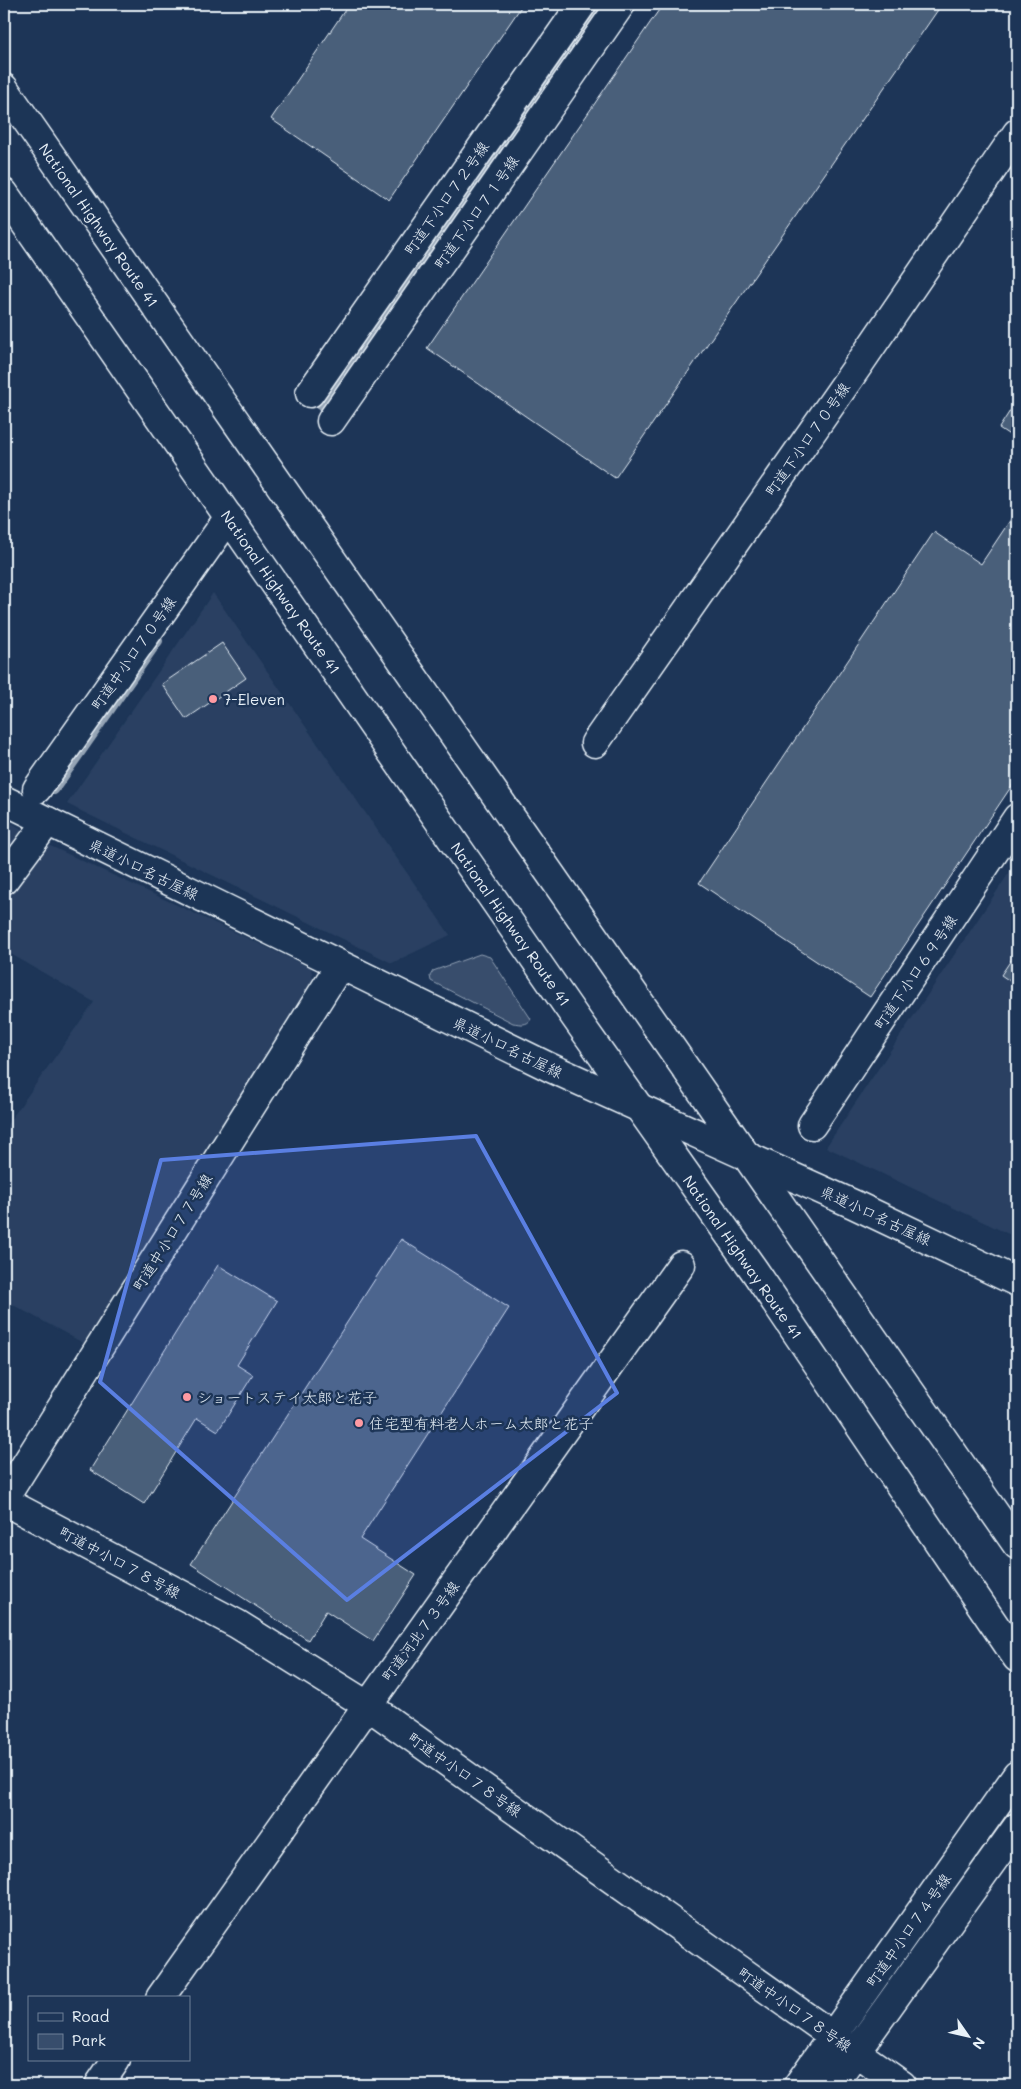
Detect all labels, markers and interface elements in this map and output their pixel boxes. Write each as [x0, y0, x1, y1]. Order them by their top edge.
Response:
street label: 町道下小口７２号線 [399, 137, 493, 259]
street label: National Highway Route 41 [35, 139, 163, 311]
street label: 町道下小口７１号線 [429, 151, 523, 273]
street label: 町道下小口７０号線 [760, 378, 854, 500]
street label: National Highway Route 41 [217, 506, 345, 678]
street label: 町道中小口７０号線 [86, 592, 180, 714]
place label: 7-Eleven [223, 689, 285, 709]
marker: 7-Eleven [207, 693, 219, 705]
street label: 県道小口名古屋線 [86, 834, 202, 904]
street label: National Highway Route 41 [447, 838, 575, 1010]
street label: 町道下小口６９号線 [869, 910, 961, 1034]
street label: 県道小口名古屋線 [450, 1012, 566, 1082]
street label: 町道中小口７７号線 [128, 1169, 216, 1295]
street label: National Highway Route 41 [679, 1171, 807, 1343]
street label: 県道小口名古屋線 [817, 1181, 935, 1249]
place label: ショートステイ太郎と花子 [197, 1387, 377, 1407]
marker: ショートステイ太郎と花子 [181, 1391, 193, 1403]
place label: 住宅型有料老人ホーム太郎と花子 [369, 1413, 593, 1433]
marker: 住宅型有料老人ホーム太郎と花子 [353, 1417, 365, 1429]
street label: 町道中小口７８号線 [56, 1521, 184, 1603]
street label: 町道河北７３号線 [377, 1577, 463, 1685]
street label: 町道中小口７８号線 [404, 1727, 526, 1821]
street label: 町道中小口７４号線 [861, 1869, 955, 1991]
street label: 町道中小口７８号線 [734, 1962, 856, 2056]
legend [28, 1996, 190, 2062]
text: Road [72, 2006, 109, 2026]
north arrow [944, 2012, 994, 2062]
text: Park [72, 2030, 106, 2050]
text: N [968, 2034, 990, 2053]

